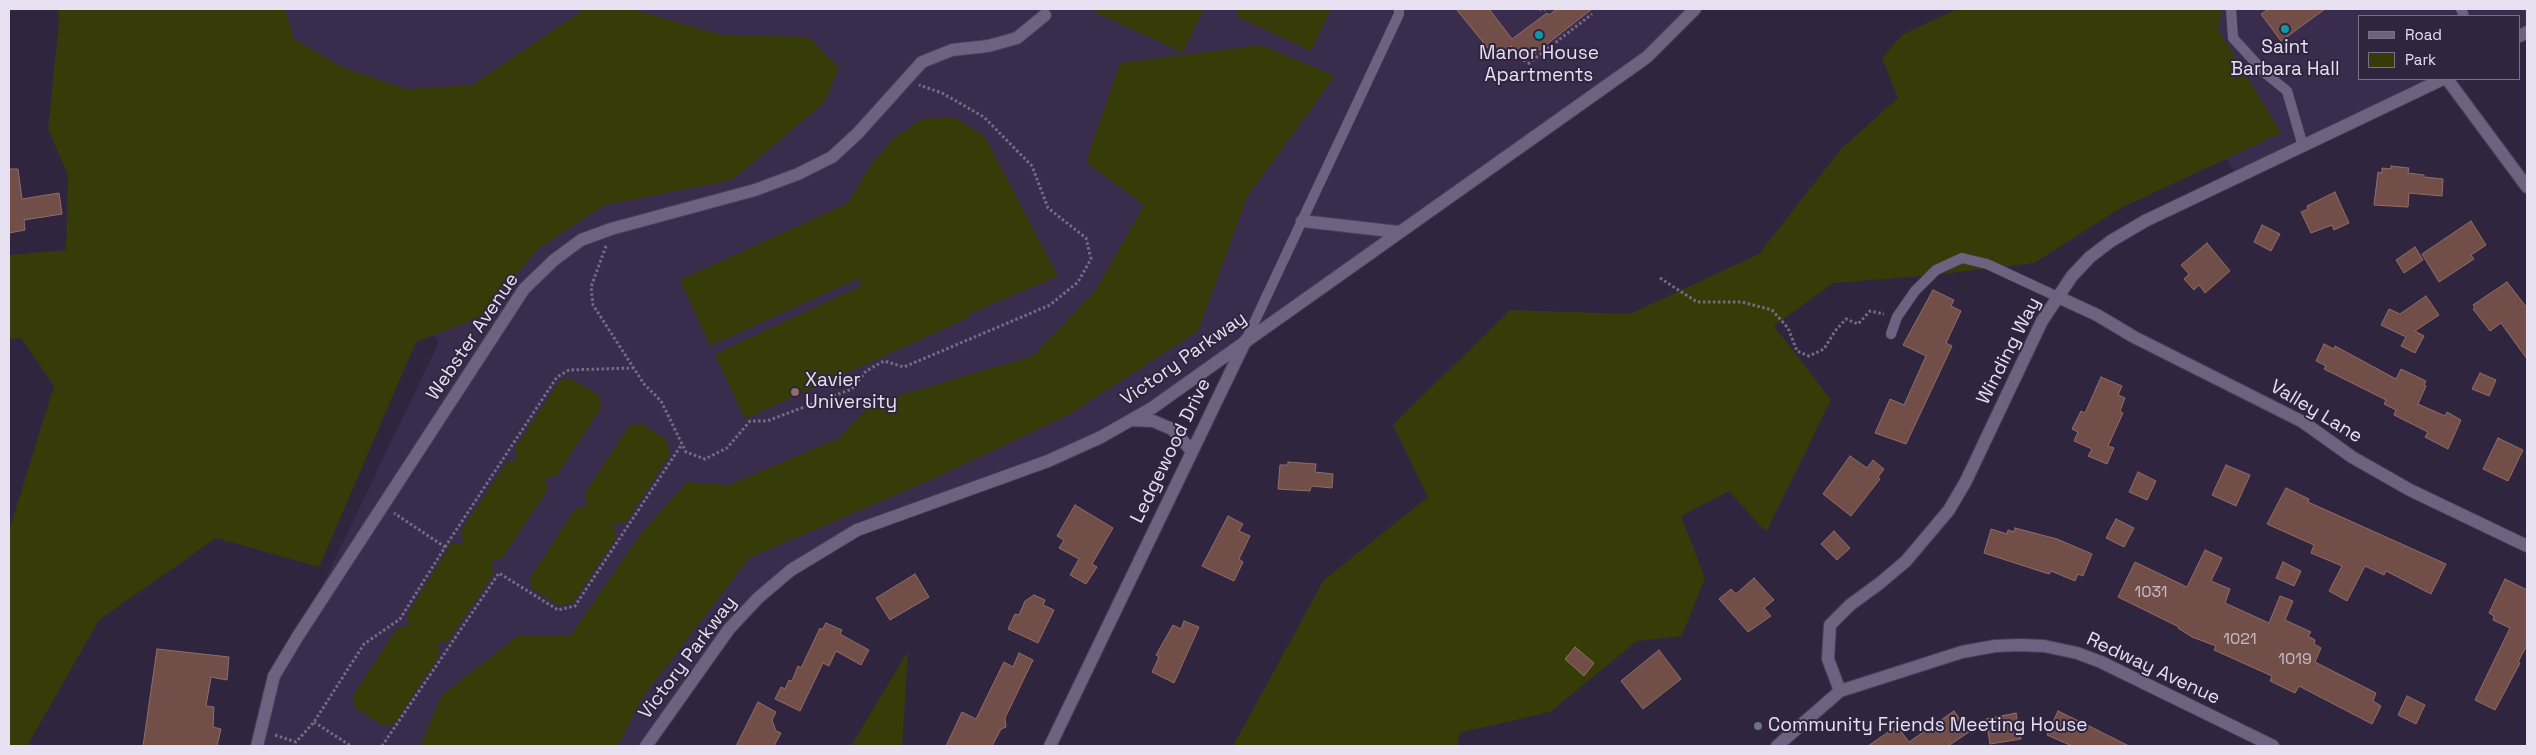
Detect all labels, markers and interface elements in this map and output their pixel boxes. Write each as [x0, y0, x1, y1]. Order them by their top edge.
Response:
legend [2358, 15, 2521, 80]
marker: Saint Barbara Hall [2279, 23, 2291, 35]
text: Road [2405, 25, 2442, 44]
marker: Manor House Apartments [1533, 29, 1545, 41]
place label: Saint Barbara Hall [2230, 37, 2340, 81]
place label: Manor House Apartments [1479, 43, 1599, 87]
text: Park [2405, 50, 2436, 69]
street label: Webster Avenue [422, 269, 524, 405]
street label: Winding Way [1972, 294, 2046, 408]
street label: Victory Parkway [1117, 307, 1251, 411]
place label: Xavier University [805, 370, 897, 414]
street label: Ledgewood Drive [1126, 375, 1216, 527]
street label: Valley Lane [2266, 376, 2366, 448]
marker: Xavier University [789, 386, 801, 398]
house number: 1031 [2134, 583, 2168, 603]
street label: Victory Parkway [634, 592, 742, 724]
street label: Redway Avenue [2083, 628, 2223, 710]
house number: 1021 [2223, 630, 2257, 650]
house number: 1019 [2278, 650, 2312, 670]
place label: Community Friends Meeting House [1768, 715, 2088, 737]
marker: Community Friends Meeting House [1752, 720, 1764, 732]

